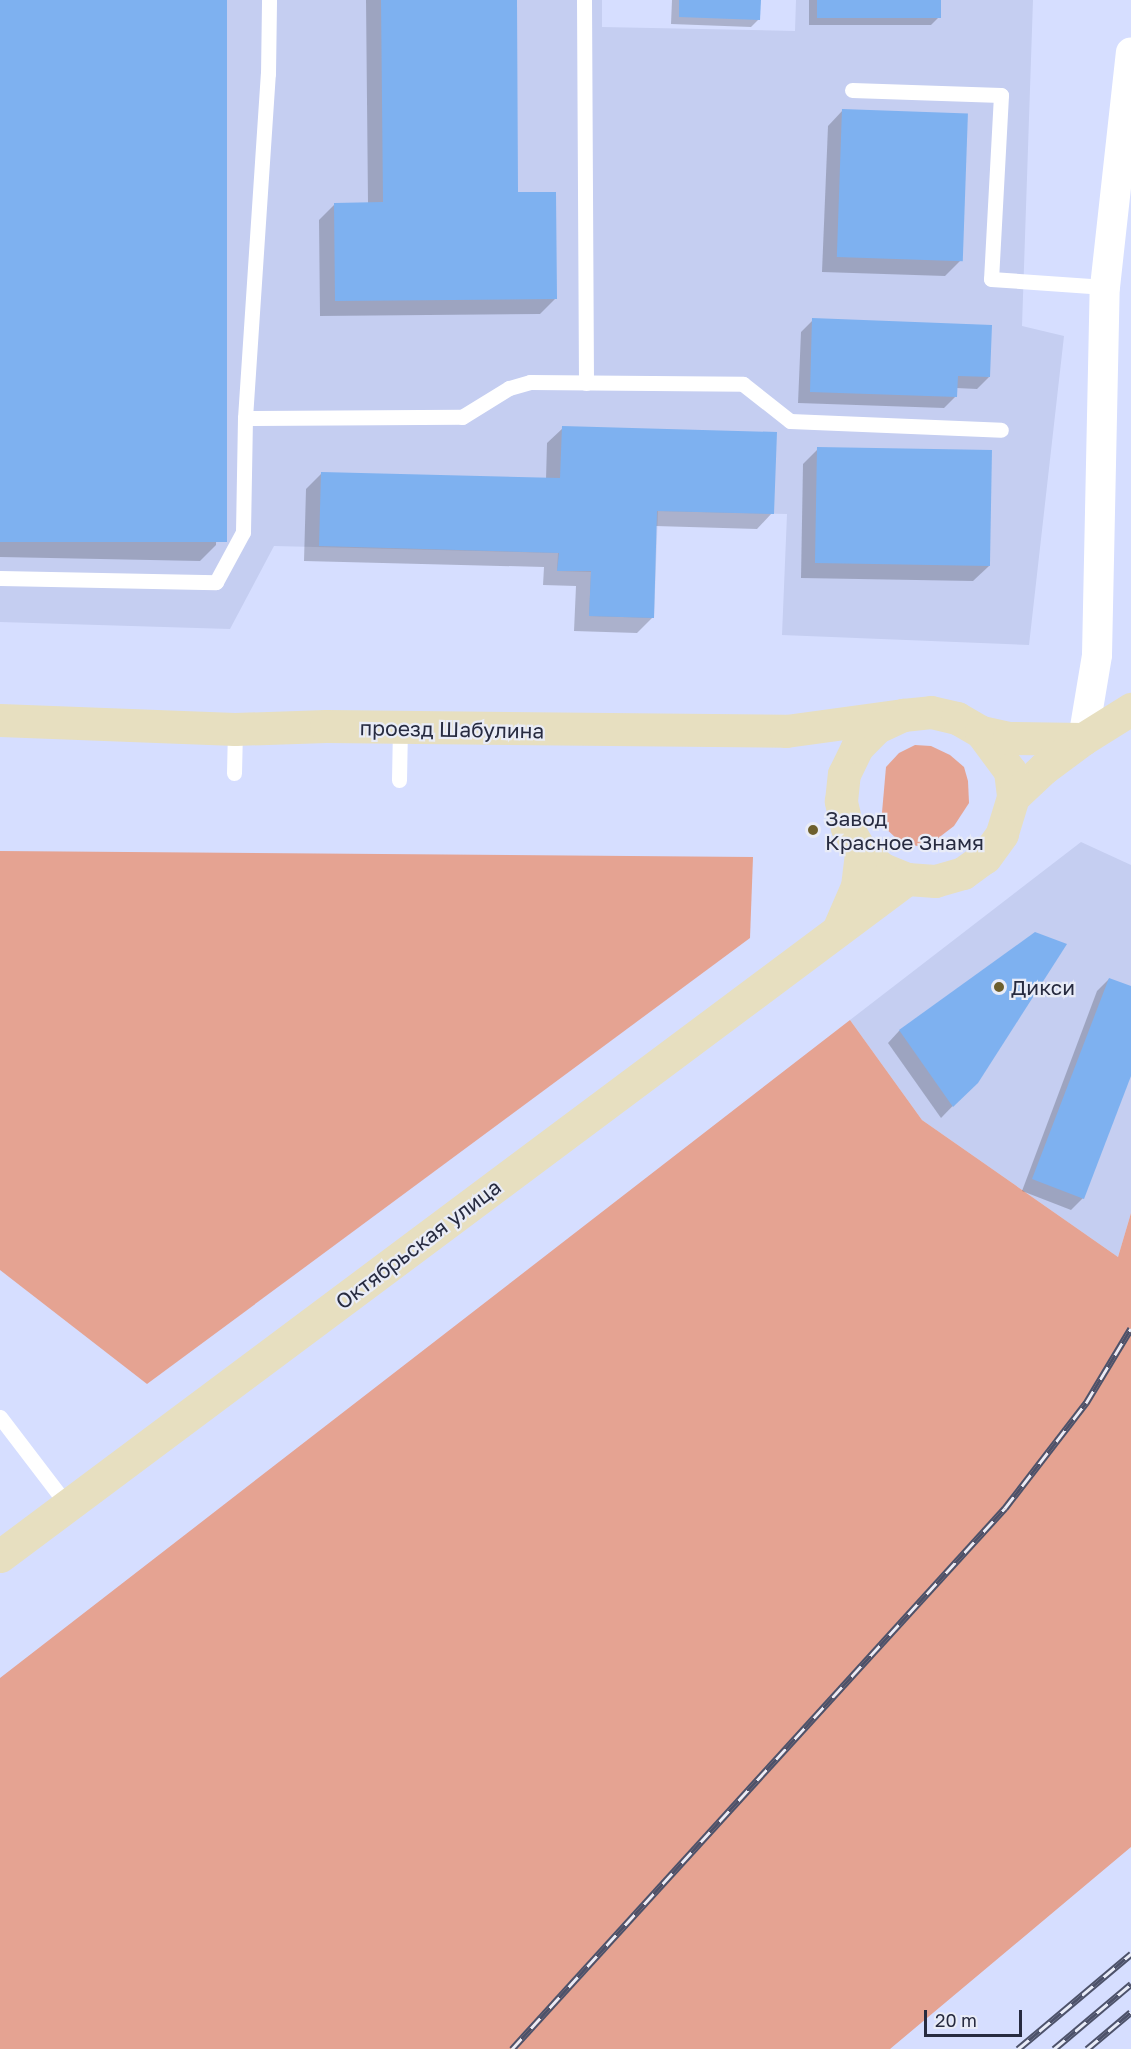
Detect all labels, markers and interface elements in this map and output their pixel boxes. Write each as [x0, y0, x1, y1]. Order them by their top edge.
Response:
street label: проезд Шабулина [359, 715, 545, 743]
place label: Завод Красное Знамя [825, 805, 984, 855]
marker: Завод Красное Знамя [806, 823, 820, 837]
place label: Дикси [1011, 974, 1075, 1000]
marker: Дикси [992, 980, 1006, 994]
street label: Октябрьская улица [330, 1174, 506, 1314]
scale bar [927, 1998, 1024, 2036]
text: 20 m [935, 2009, 977, 2031]

